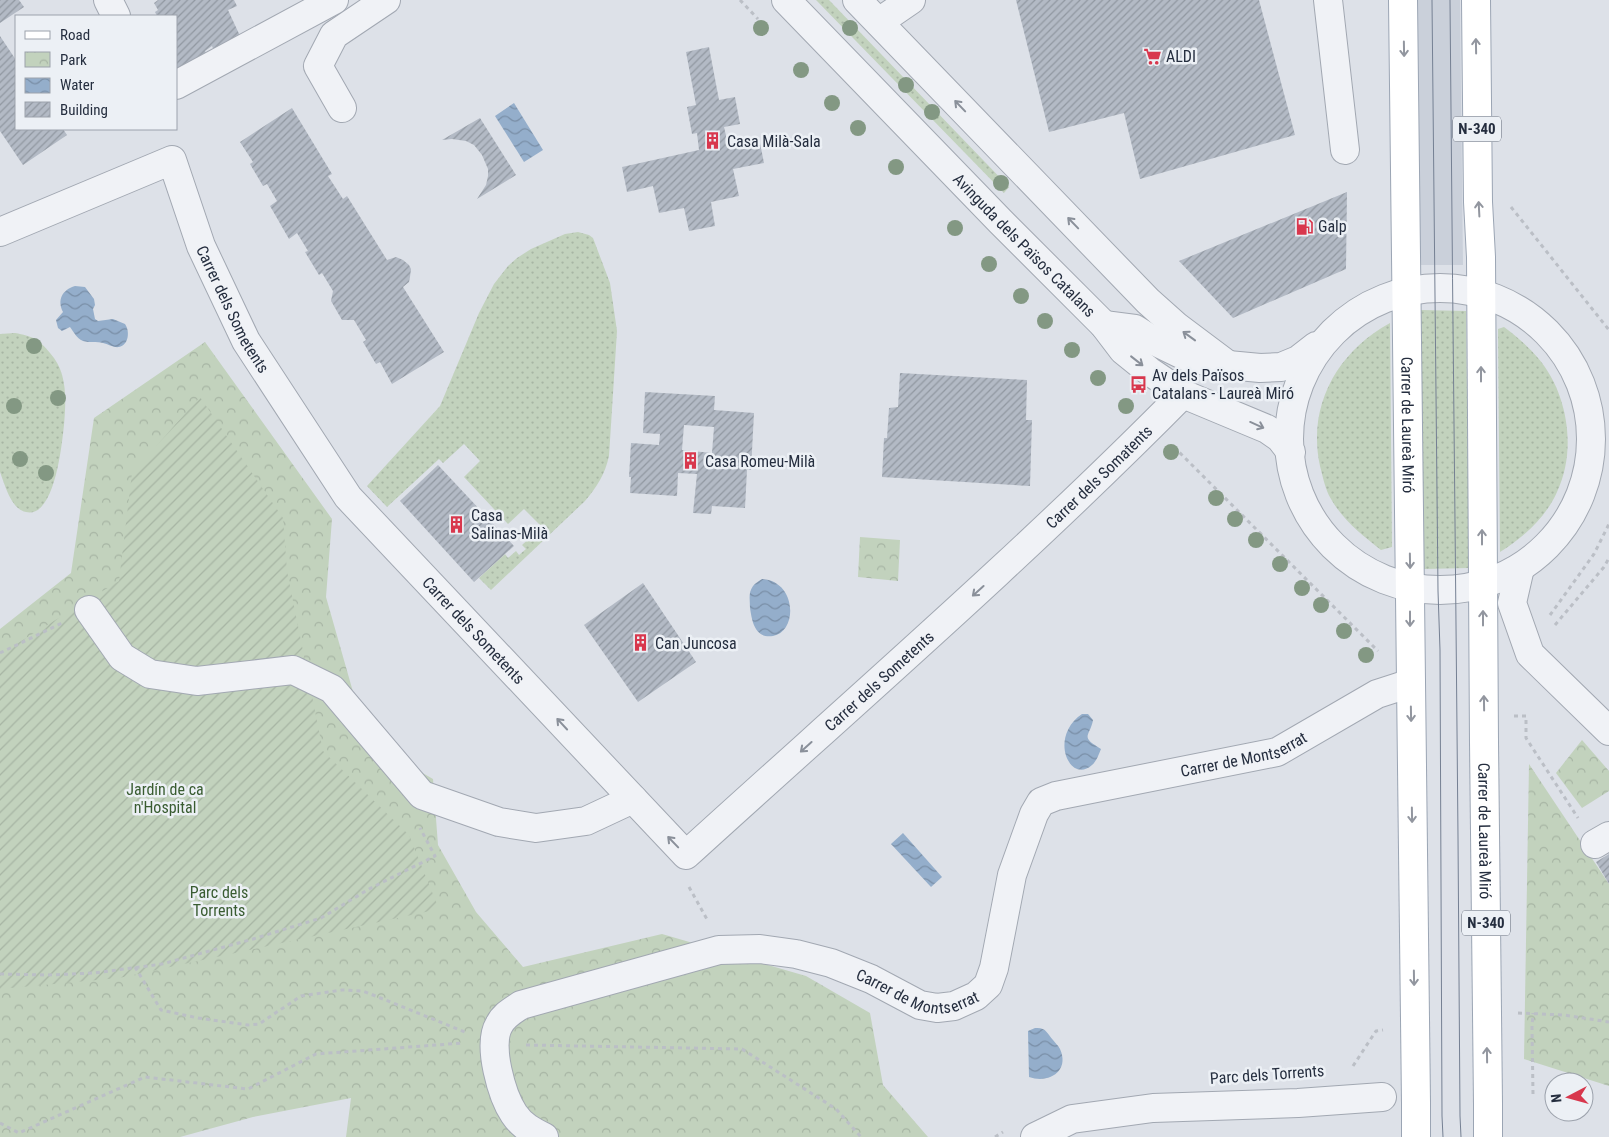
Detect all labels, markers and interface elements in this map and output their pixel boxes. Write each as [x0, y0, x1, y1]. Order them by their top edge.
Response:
legend [15, 15, 178, 130]
text: Road [60, 26, 90, 44]
one-way arrow [1472, 38, 1481, 54]
one-way arrow [1399, 40, 1409, 56]
supermarket icon: ALDI [1142, 46, 1162, 66]
place label: ALDI [1166, 47, 1196, 66]
text: Park [60, 51, 87, 69]
text: Water [60, 76, 95, 94]
one-way arrow [954, 100, 966, 112]
text: Building [60, 101, 108, 119]
road number: N-340 [1453, 116, 1501, 142]
building icon: Casa Milà-Sala [703, 131, 723, 151]
place label: Casa Milà-Sala [727, 132, 821, 151]
street label: Avinguda dels Països Catalans [949, 170, 1099, 321]
one-way arrow [1474, 201, 1483, 217]
fuel station icon: Galp [1294, 216, 1314, 236]
one-way arrow [1066, 217, 1079, 229]
place label: Galp [1318, 217, 1347, 236]
street label: Carrer dels Sometents [192, 243, 273, 376]
one-way arrow [1182, 331, 1196, 341]
one-way arrow [1130, 356, 1143, 367]
street label: Carrer de Laureà Miró [1397, 357, 1418, 493]
place label: Av dels Països Catalans - Laureà Miró [1152, 366, 1294, 403]
one-way arrow [1476, 367, 1486, 383]
bus stop icon: Av dels Països Catalans - Laureà Miró [1128, 374, 1148, 394]
one-way arrow [1249, 420, 1264, 430]
street label: Carrer dels Somatents [1042, 421, 1156, 533]
building icon: Casa Romeu-Milà [681, 451, 701, 471]
place label: Casa Romeu-Milà [705, 452, 815, 471]
place label: Casa Salinas-Milà [471, 506, 548, 543]
building icon: Casa Salinas-Milà [447, 514, 467, 534]
one-way arrow [1477, 529, 1487, 546]
one-way arrow [1405, 553, 1414, 569]
street label: Carrer dels Sometents [418, 573, 529, 688]
one-way arrow [971, 585, 984, 596]
one-way arrow [1405, 610, 1415, 627]
one-way arrow [1478, 610, 1488, 626]
street label: Carrer dels Sometents [821, 627, 938, 735]
building icon: Can Juncosa [631, 633, 651, 653]
place label: Can Juncosa [655, 634, 737, 653]
one-way arrow [1479, 695, 1489, 712]
one-way arrow [1406, 706, 1416, 722]
one-way arrow [556, 717, 568, 730]
street label: Carrer de Montserrat [1179, 728, 1310, 781]
one-way arrow [799, 741, 812, 752]
street label: Carrer de Laureà Miró [1474, 763, 1495, 899]
park label: Jardín de ca n'Hospital [126, 780, 204, 817]
one-way arrow [1407, 807, 1417, 823]
one-way arrow [667, 836, 679, 848]
park label: Parc dels Torrents [190, 883, 248, 920]
road number: N-340 [1462, 910, 1510, 936]
street label: Carrer de Montserrat [853, 965, 982, 1018]
one-way arrow [1409, 969, 1419, 985]
one-way arrow [1482, 1048, 1492, 1064]
street label: Parc dels Torrents [1209, 1061, 1325, 1088]
north arrow [1544, 1072, 1594, 1122]
text: N [1548, 1093, 1564, 1103]

